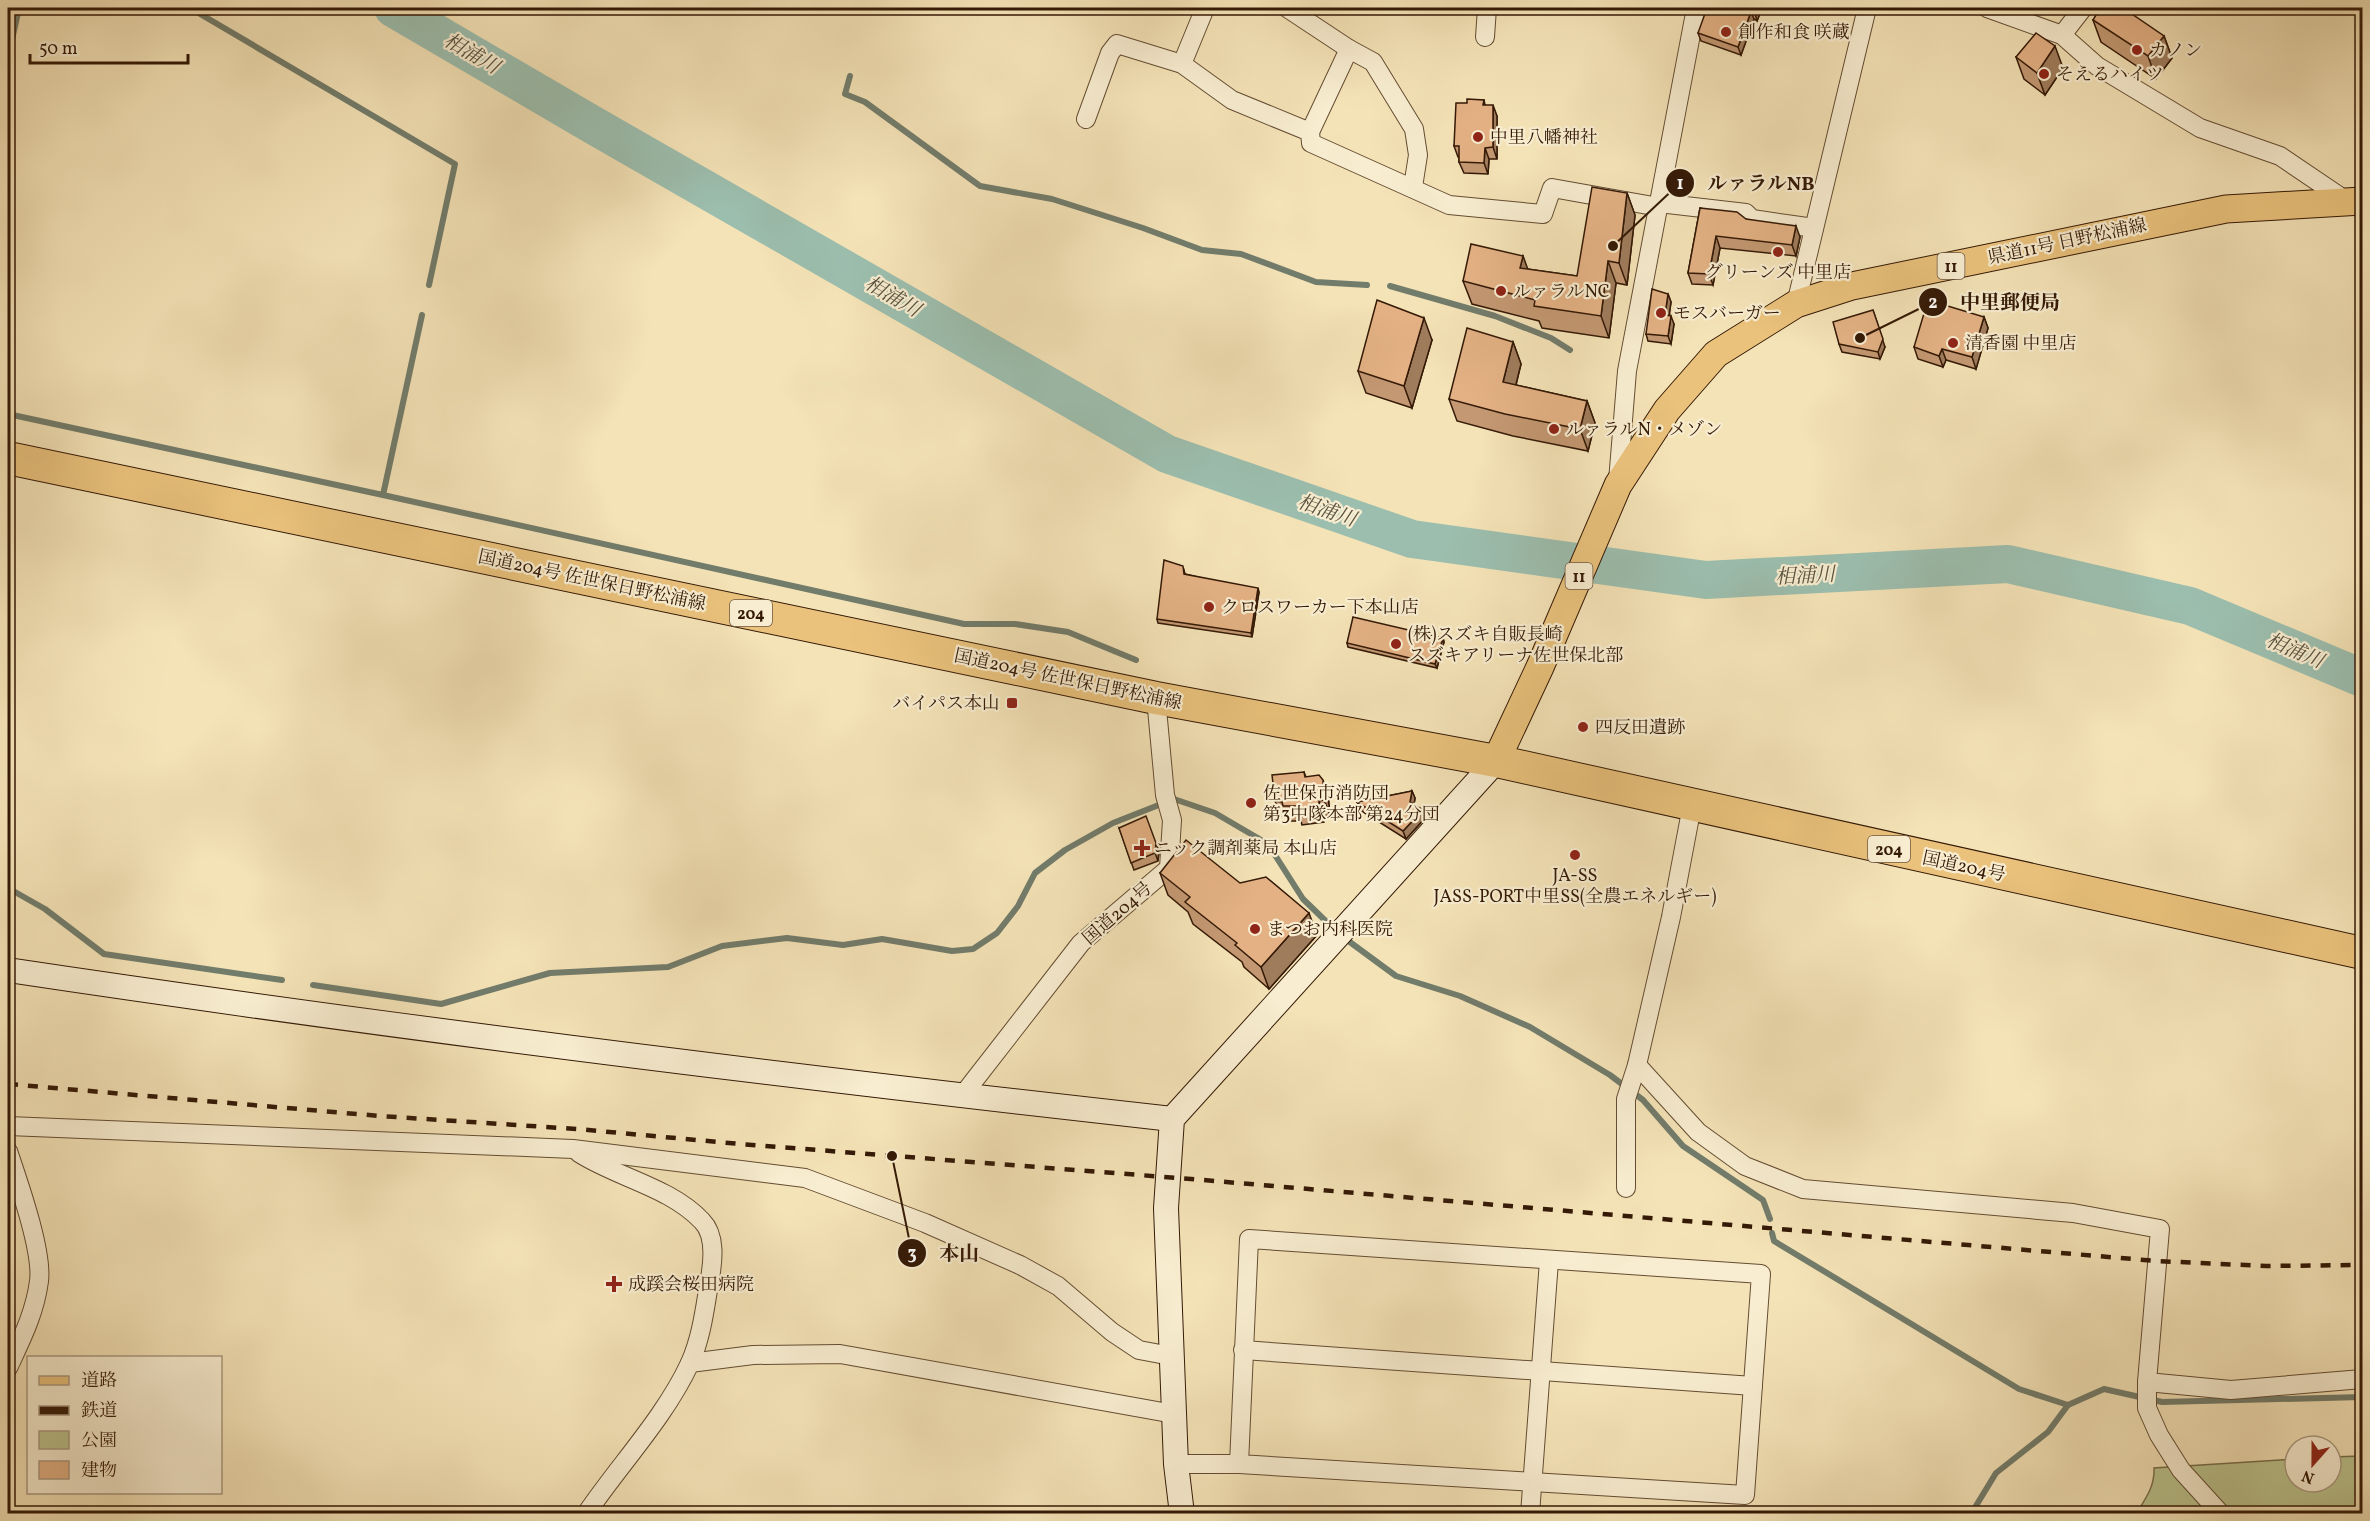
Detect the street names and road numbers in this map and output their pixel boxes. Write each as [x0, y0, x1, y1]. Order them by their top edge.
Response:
street label: 県道11号 日野松浦線 [1986, 213, 2149, 271]
road number: 11 [1938, 253, 1964, 279]
street label: 国道204号 佐世保日野松浦線 [476, 545, 708, 618]
road number: 11 [1566, 563, 1592, 589]
road number: 204 [730, 600, 772, 626]
street label: 国道204号 佐世保日野松浦線 [952, 644, 1184, 717]
road number: 204 [1868, 836, 1910, 862]
street label: 国道204号 [1920, 846, 2008, 888]
street label: 国道204号 [1078, 877, 1158, 951]

